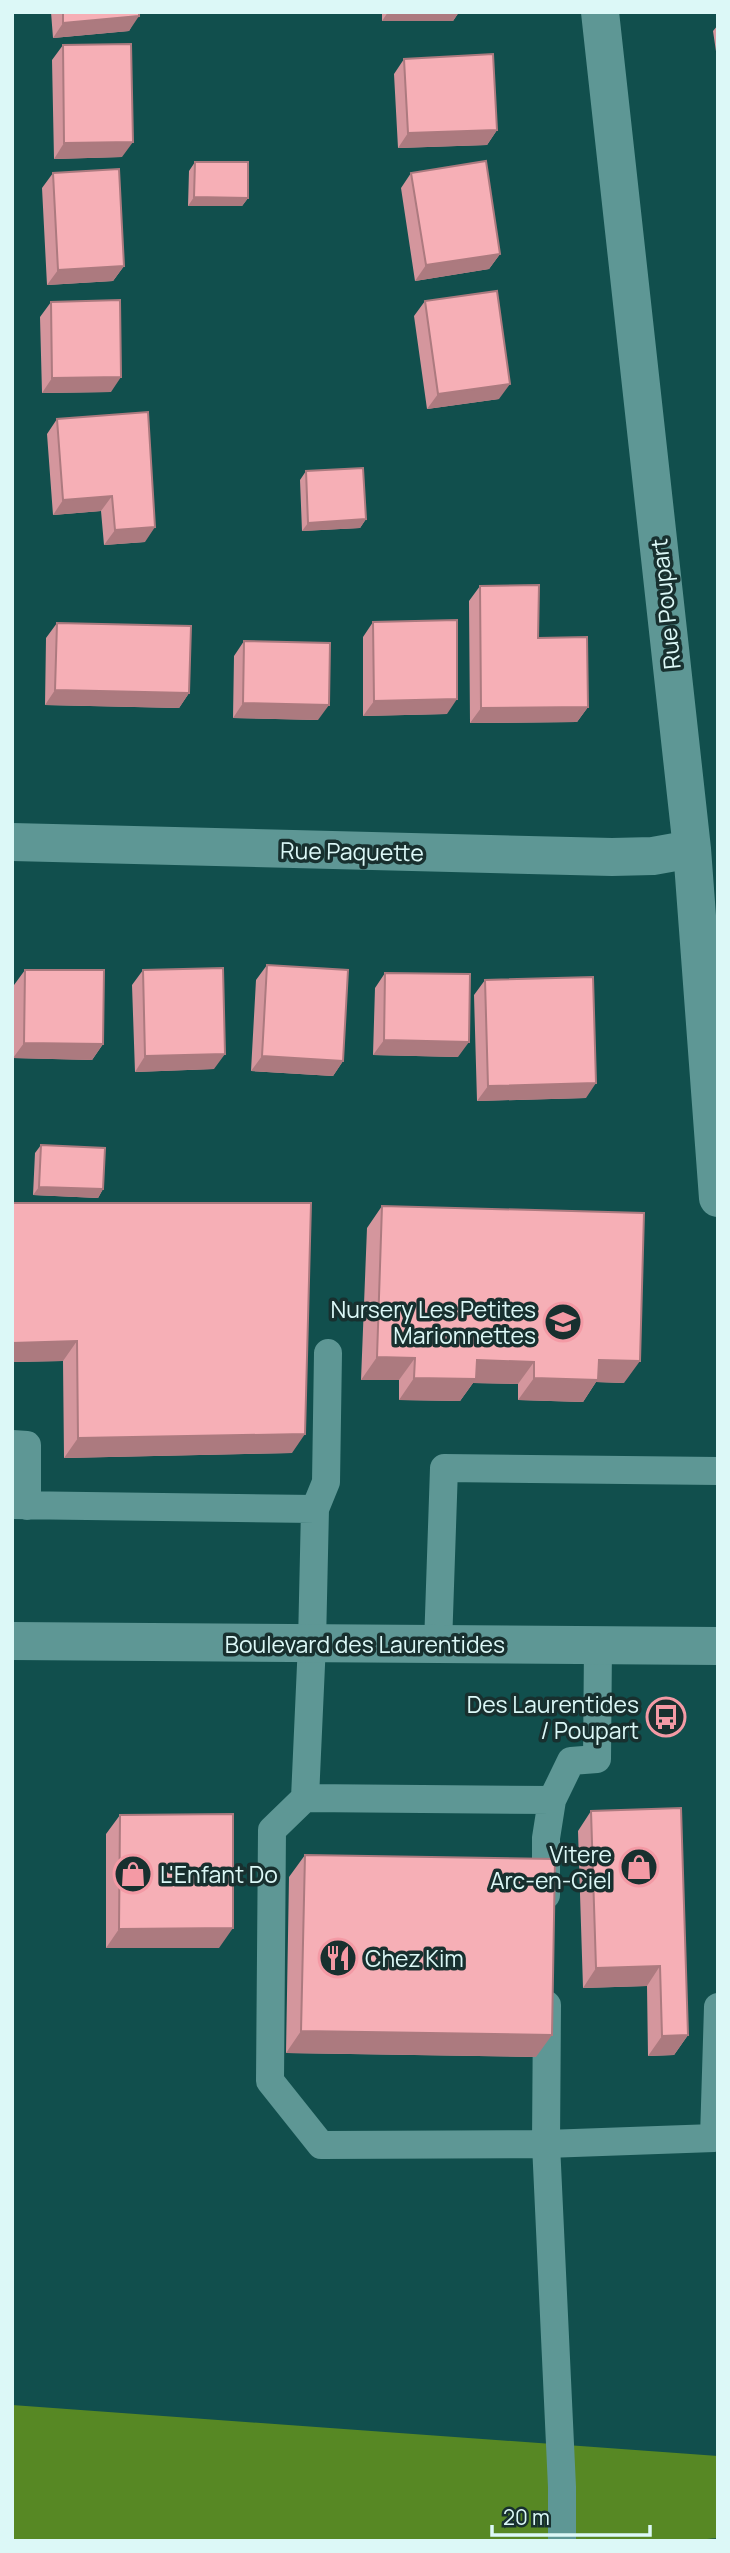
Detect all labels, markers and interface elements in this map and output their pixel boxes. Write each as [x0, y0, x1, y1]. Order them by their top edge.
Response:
street label: Rue Poupart [642, 537, 688, 671]
street label: Rue Paquette [280, 834, 424, 868]
place label: Nursery Les Petites Marionnettes [330, 1293, 536, 1351]
school or university icon: Nursery Les Petites Marionnettes [542, 1301, 584, 1343]
street label: Boulevard des Laurentides [225, 1628, 505, 1660]
place label: Des Laurentides / Poupart [467, 1688, 639, 1746]
bus stop icon: Des Laurentides / Poupart [645, 1696, 687, 1738]
place label: Vitere Arc-en-Ciel [490, 1838, 612, 1896]
shop icon: Vitere Arc-en-Ciel [618, 1846, 660, 1888]
shop icon: L'Enfant Do [112, 1853, 154, 1895]
place label: L'Enfant Do [160, 1858, 278, 1890]
restaurant icon: Chez Kim [317, 1937, 359, 1979]
place label: Chez Kim [365, 1942, 464, 1974]
scale bar [492, 2494, 650, 2538]
text: 20 m [503, 2503, 550, 2531]

